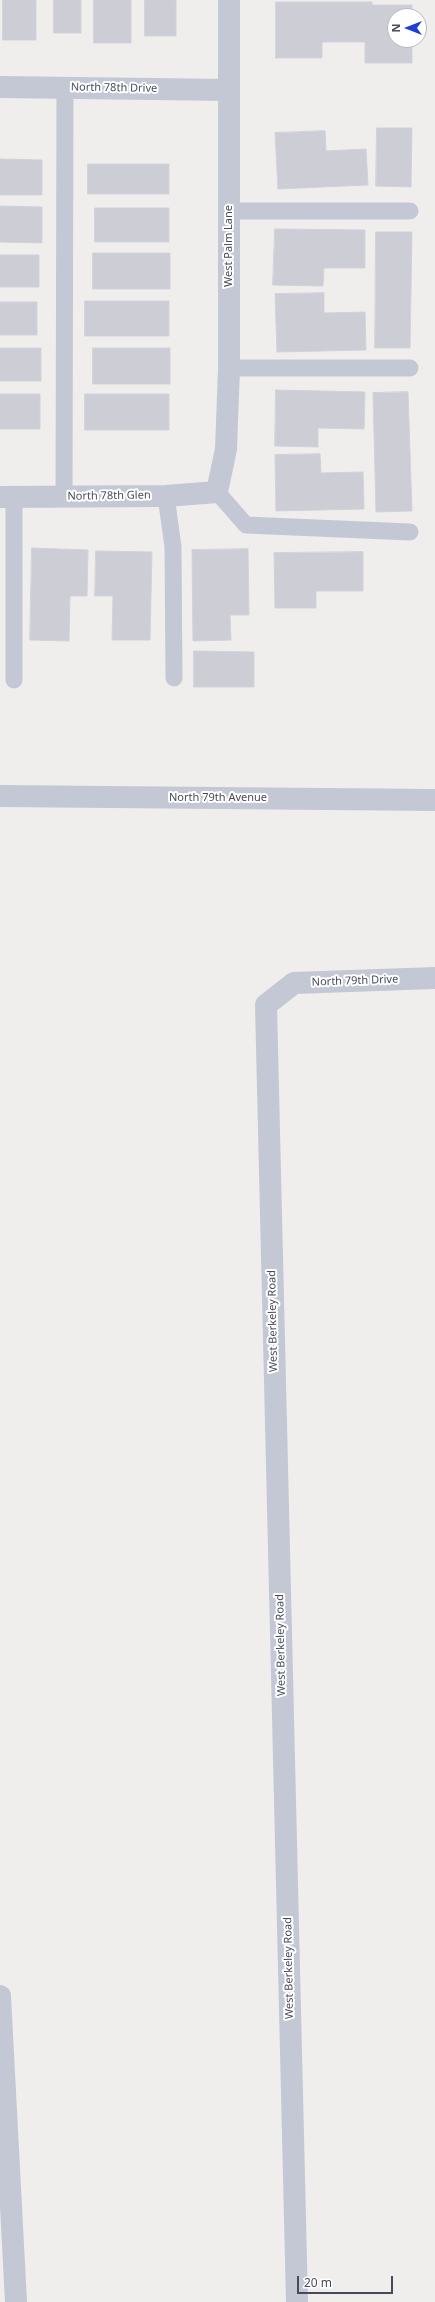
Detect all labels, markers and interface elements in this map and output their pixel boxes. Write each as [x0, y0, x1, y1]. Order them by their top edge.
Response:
north arrow [387, 8, 427, 48]
text: N [388, 24, 403, 32]
street label: North 78th Drive [71, 81, 157, 95]
street label: West Palm Lane [222, 205, 236, 287]
street label: North 78th Glen [67, 489, 151, 503]
street label: North 79th Avenue [169, 791, 267, 805]
street label: North 79th Drive [311, 973, 399, 989]
street label: West Berkeley Road [266, 1270, 280, 1372]
street label: West Berkeley Road [274, 1594, 288, 1696]
street label: West Berkeley Road [282, 1917, 296, 2019]
scale bar [299, 2268, 395, 2294]
text: 20 m [304, 2274, 332, 2291]

